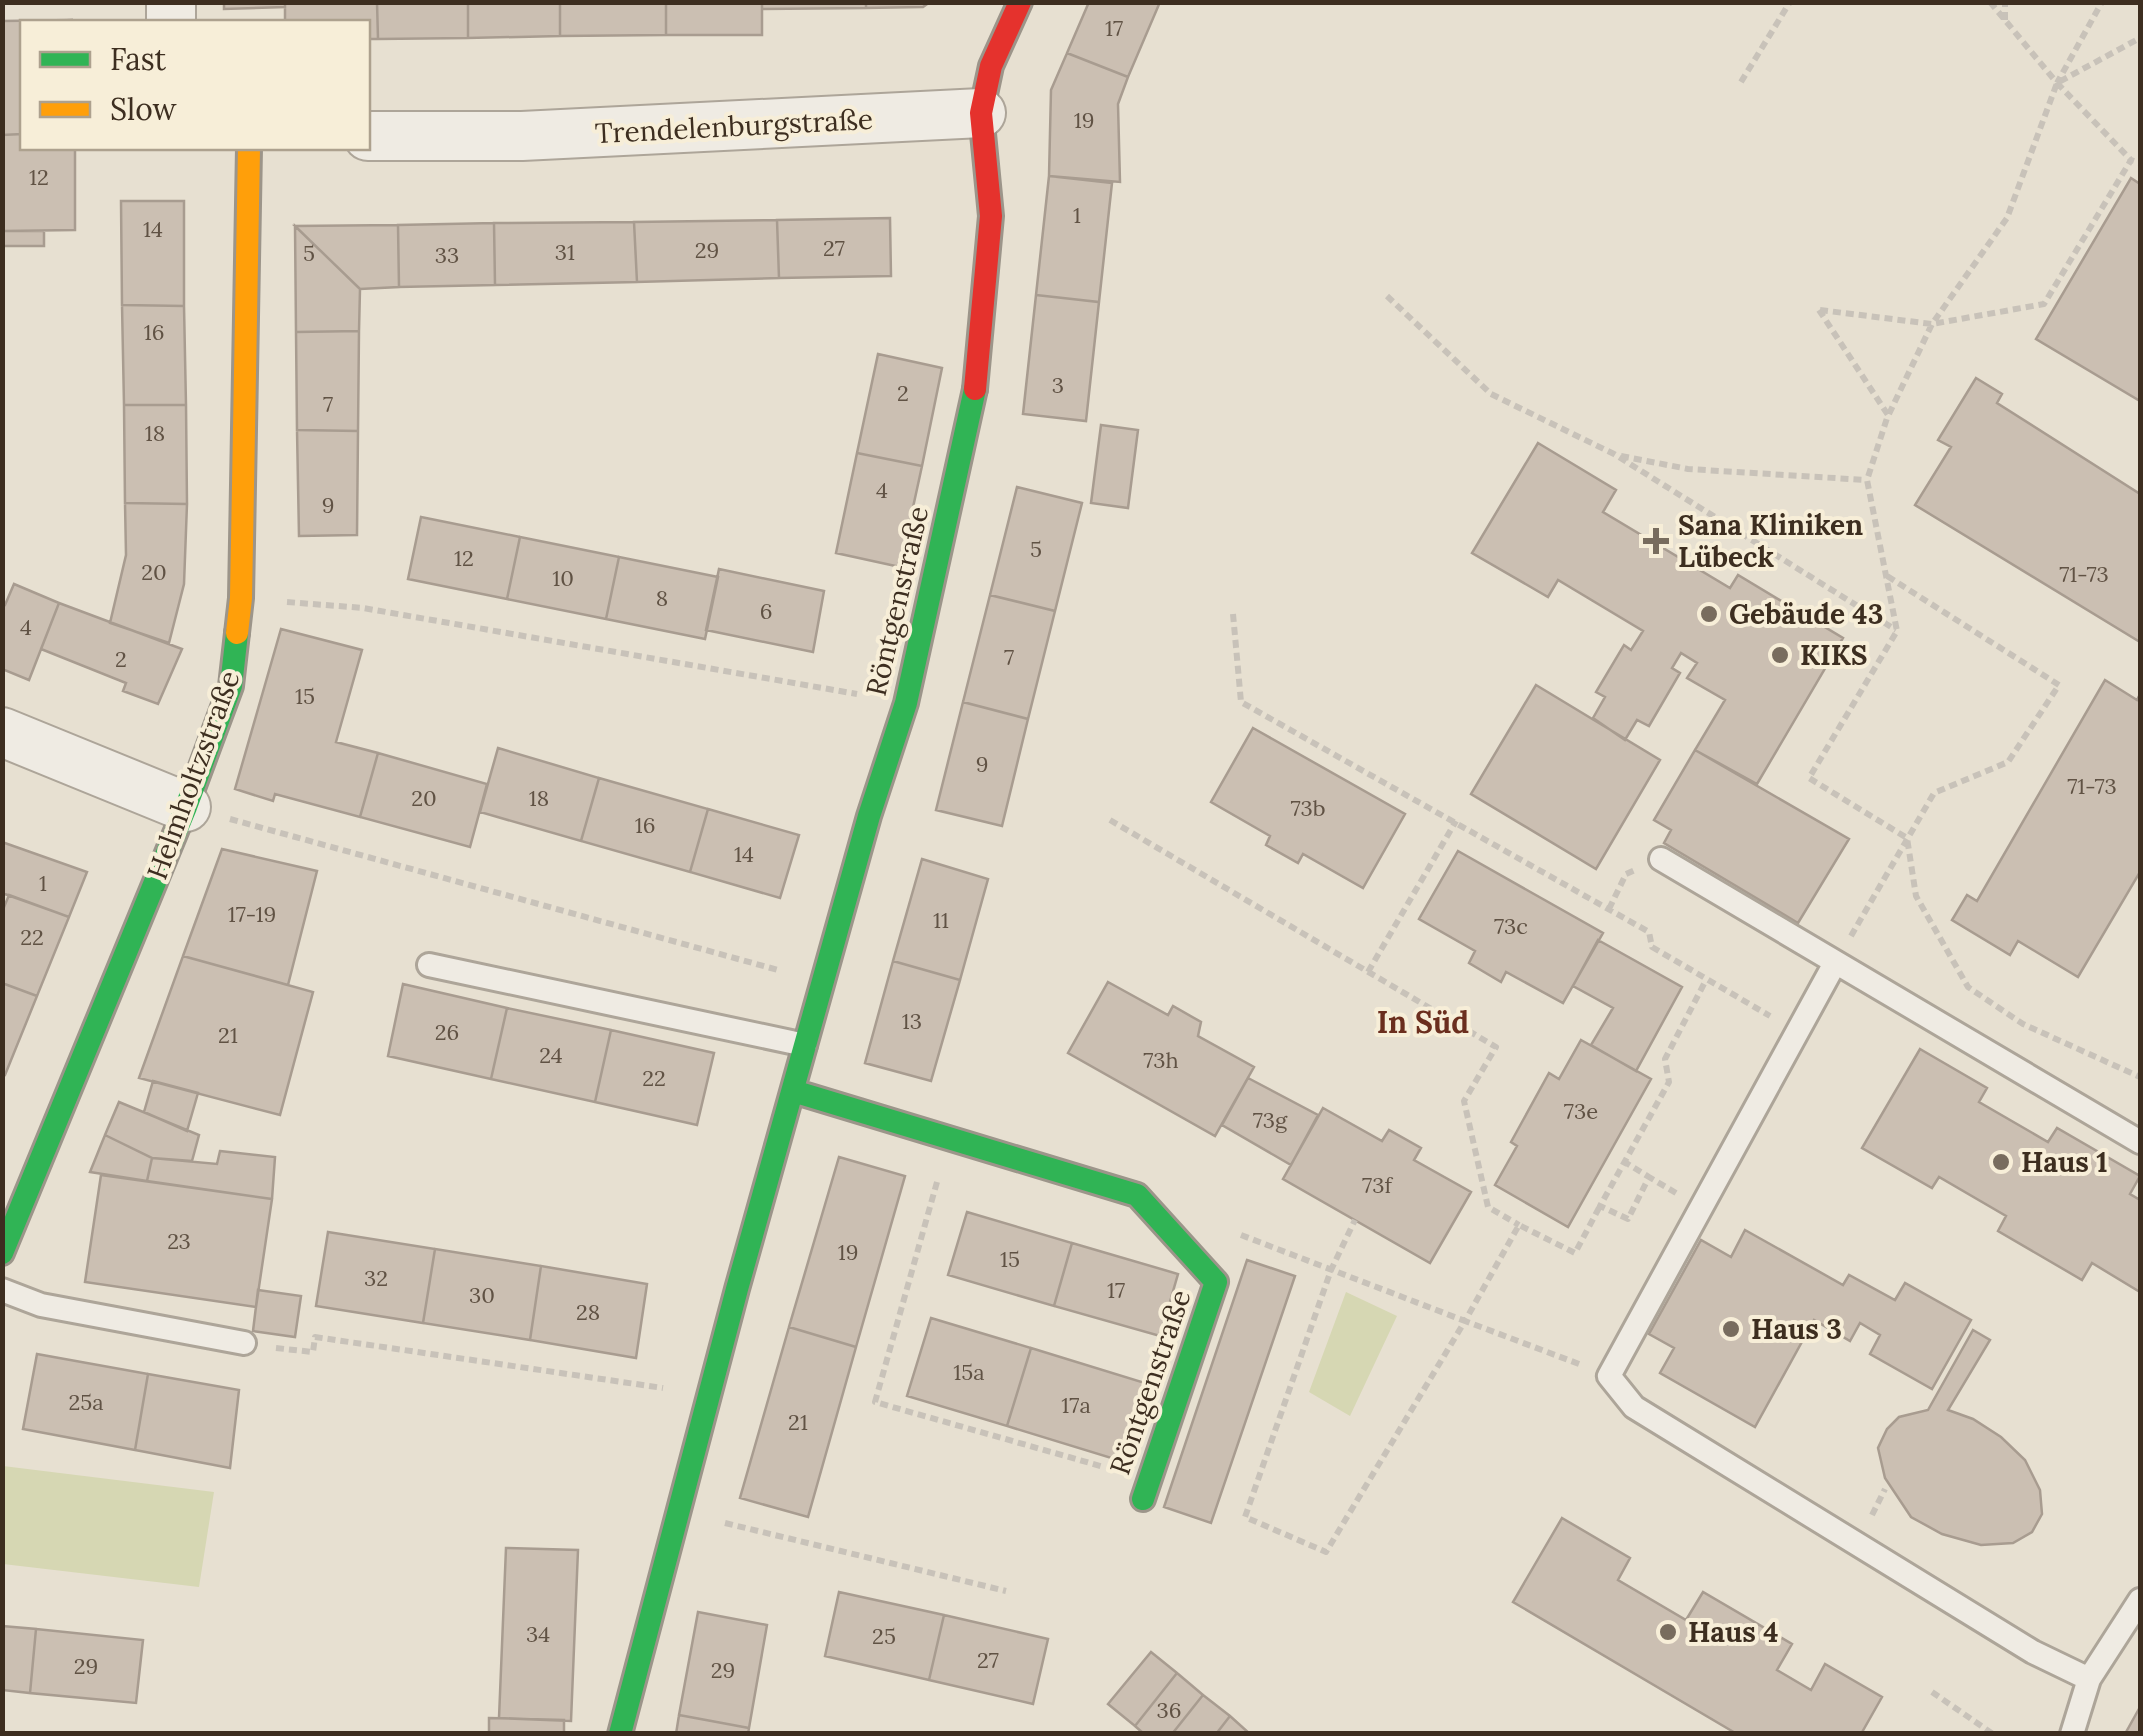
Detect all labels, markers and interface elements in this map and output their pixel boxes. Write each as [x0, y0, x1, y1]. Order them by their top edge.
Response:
house number: 17 [1105, 14, 1123, 42]
legend [20, 20, 370, 150]
text: Fast [110, 40, 167, 78]
text: Slow [110, 90, 176, 128]
street label: Trendelenburgstraße [594, 101, 874, 151]
house number: 19 [1074, 106, 1094, 134]
house number: 12 [29, 163, 49, 191]
house number: 1 [1073, 201, 1081, 229]
house number: 14 [143, 215, 163, 243]
house number: 27 [823, 234, 845, 262]
house number: 29 [695, 236, 719, 264]
house number: 31 [555, 238, 575, 266]
house number: 5 [303, 239, 315, 267]
house number: 33 [435, 241, 459, 269]
house number: 16 [144, 318, 164, 346]
house number: 3 [1052, 371, 1064, 399]
house number: 2 [897, 379, 909, 407]
house number: 7 [323, 390, 333, 418]
house number: 18 [145, 419, 165, 447]
house number: 4 [876, 476, 888, 504]
house number: 9 [322, 491, 334, 519]
street label: Röntgenstraße [858, 503, 936, 699]
place label: Sana Kliniken Lübeck [1678, 507, 1863, 575]
marker: Sana Kliniken Lübeck [1643, 528, 1669, 554]
house number: 5 [1030, 535, 1042, 563]
house number: 12 [454, 544, 474, 572]
house number: 20 [141, 558, 167, 586]
house number: 71-73 [2059, 560, 2109, 588]
house number: 10 [552, 564, 574, 592]
house number: 8 [656, 584, 668, 612]
place label: Gebäude 43 [1729, 596, 1883, 632]
house number: 6 [760, 597, 772, 625]
marker: Gebäude 43 [1698, 603, 1720, 625]
house number: 4 [20, 613, 32, 641]
place label: KIKS [1800, 637, 1867, 673]
house number: 7 [1004, 643, 1014, 671]
marker: KIKS [1769, 644, 1791, 666]
house number: 2 [115, 645, 127, 673]
street label: Helmholtzstraße [139, 666, 247, 884]
house number: 15 [295, 682, 315, 710]
house number: 9 [976, 750, 988, 778]
house number: 71-73 [2067, 772, 2117, 800]
house number: 20 [411, 784, 437, 812]
house number: 18 [529, 784, 549, 812]
house number: 73b [1290, 794, 1326, 822]
house number: 16 [635, 811, 655, 839]
house number: 14 [734, 840, 754, 868]
house number: 1 [39, 869, 47, 897]
house number: 17-19 [228, 900, 276, 928]
house number: 11 [933, 906, 949, 934]
house number: 73c [1494, 912, 1528, 940]
house number: 22 [20, 923, 44, 951]
district label: In Süd [1377, 1003, 1469, 1041]
house number: 13 [902, 1007, 922, 1035]
house number: 26 [435, 1018, 459, 1046]
house number: 21 [218, 1021, 238, 1049]
house number: 24 [539, 1041, 563, 1069]
house number: 73h [1143, 1046, 1179, 1074]
house number: 22 [642, 1064, 666, 1092]
house number: 73e [1564, 1097, 1598, 1125]
house number: 73g [1253, 1106, 1288, 1134]
place label: Haus 1 [2021, 1144, 2108, 1180]
marker: Haus 1 [1990, 1151, 2012, 1173]
house number: 73f [1362, 1171, 1393, 1199]
house number: 23 [167, 1227, 191, 1255]
house number: 19 [838, 1238, 858, 1266]
house number: 15 [1000, 1245, 1020, 1273]
house number: 32 [364, 1264, 388, 1292]
house number: 17 [1107, 1276, 1125, 1304]
house number: 30 [469, 1281, 495, 1309]
street label: Röntgenstraße [1102, 1285, 1198, 1479]
house number: 28 [576, 1298, 600, 1326]
place label: Haus 3 [1751, 1311, 1842, 1347]
marker: Haus 3 [1720, 1318, 1742, 1340]
house number: 15a [953, 1358, 985, 1386]
house number: 25a [68, 1388, 104, 1416]
house number: 17a [1061, 1391, 1091, 1419]
house number: 21 [788, 1408, 808, 1436]
place label: Haus 4 [1688, 1614, 1779, 1650]
house number: 34 [526, 1620, 550, 1648]
marker: Haus 4 [1657, 1621, 1679, 1643]
house number: 25 [872, 1622, 896, 1650]
house number: 27 [977, 1646, 999, 1674]
house number: 29 [74, 1652, 98, 1680]
house number: 29 [711, 1656, 735, 1684]
house number: 36 [1157, 1696, 1181, 1724]

